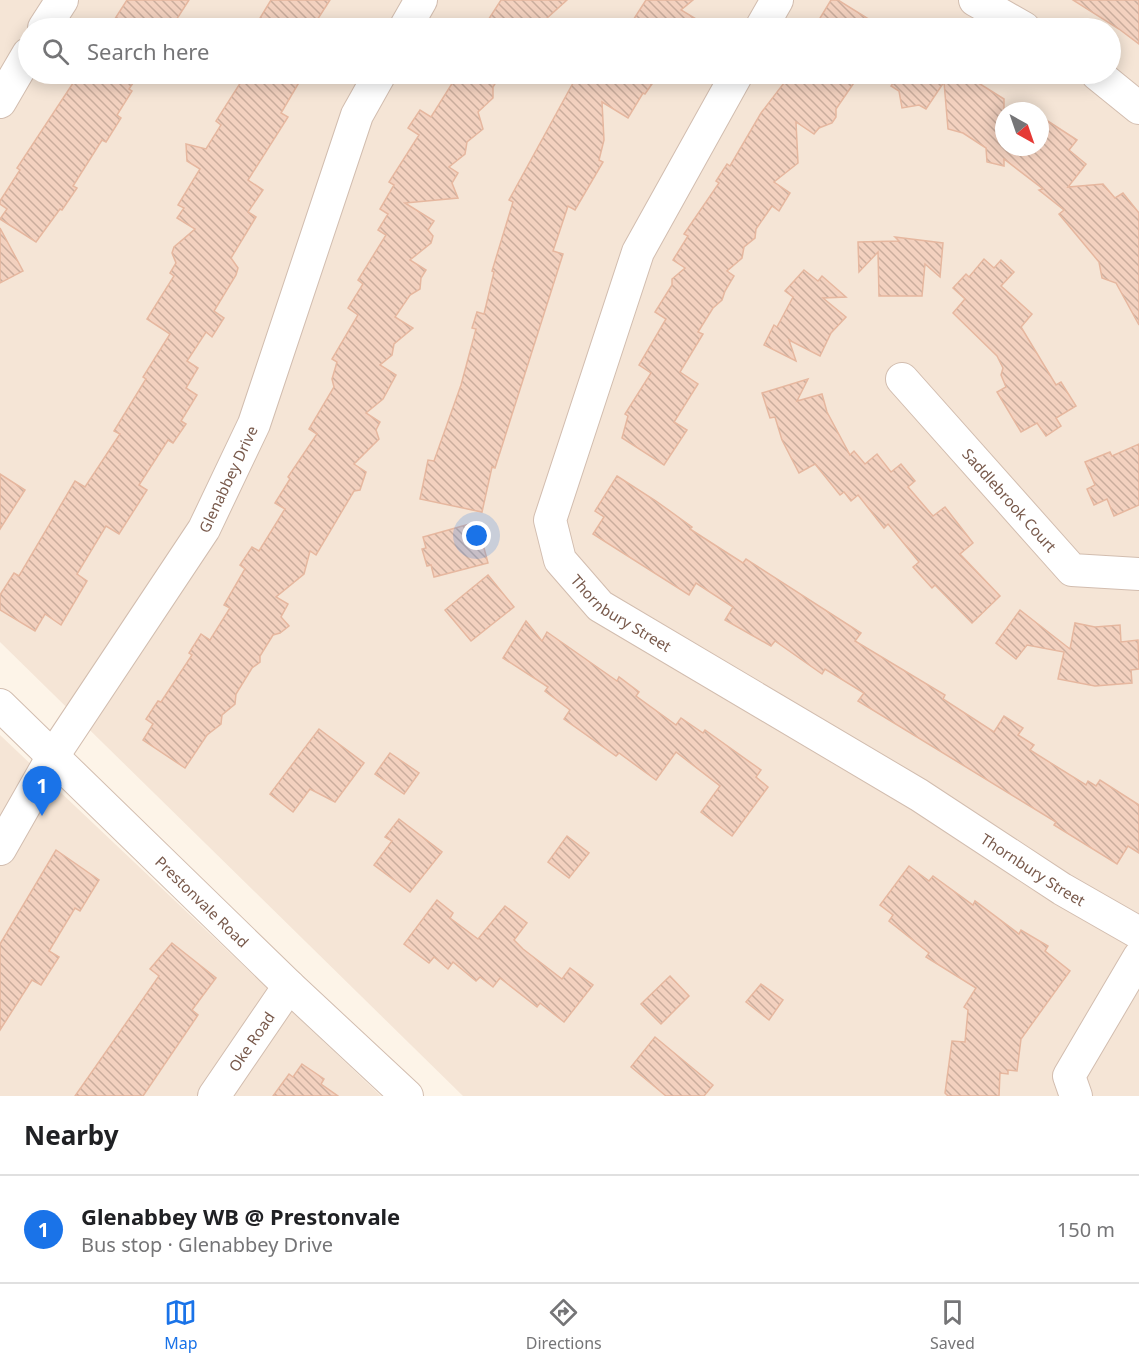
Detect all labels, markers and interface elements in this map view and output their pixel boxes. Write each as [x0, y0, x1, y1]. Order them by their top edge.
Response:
search box [18, 18, 1121, 84]
icon: search [39, 35, 72, 68]
text: Search here [87, 36, 209, 66]
north arrow [995, 102, 1049, 156]
street label: Glenabbey Drive [194, 422, 262, 536]
street label: Saddlebrook Court [958, 444, 1061, 556]
your location [462, 521, 491, 550]
street label: Thornbury Street [567, 570, 676, 656]
pin: 1 [22, 766, 62, 816]
street label: Thornbury Street [977, 828, 1089, 911]
street label: Prestonvale Road [151, 852, 253, 952]
street label: Oke Road [224, 1008, 279, 1075]
text: Nearby [24, 1117, 119, 1153]
text: Glenabbey WB @ Prestonvale [81, 1201, 400, 1231]
text: 1 [38, 1216, 49, 1243]
text: 150 m [1057, 1216, 1115, 1243]
text: Bus stop · Glenabbey Drive [81, 1231, 333, 1258]
tab: Map [164, 1296, 197, 1354]
tab: Directions [526, 1296, 602, 1354]
tab: Saved [930, 1296, 975, 1354]

